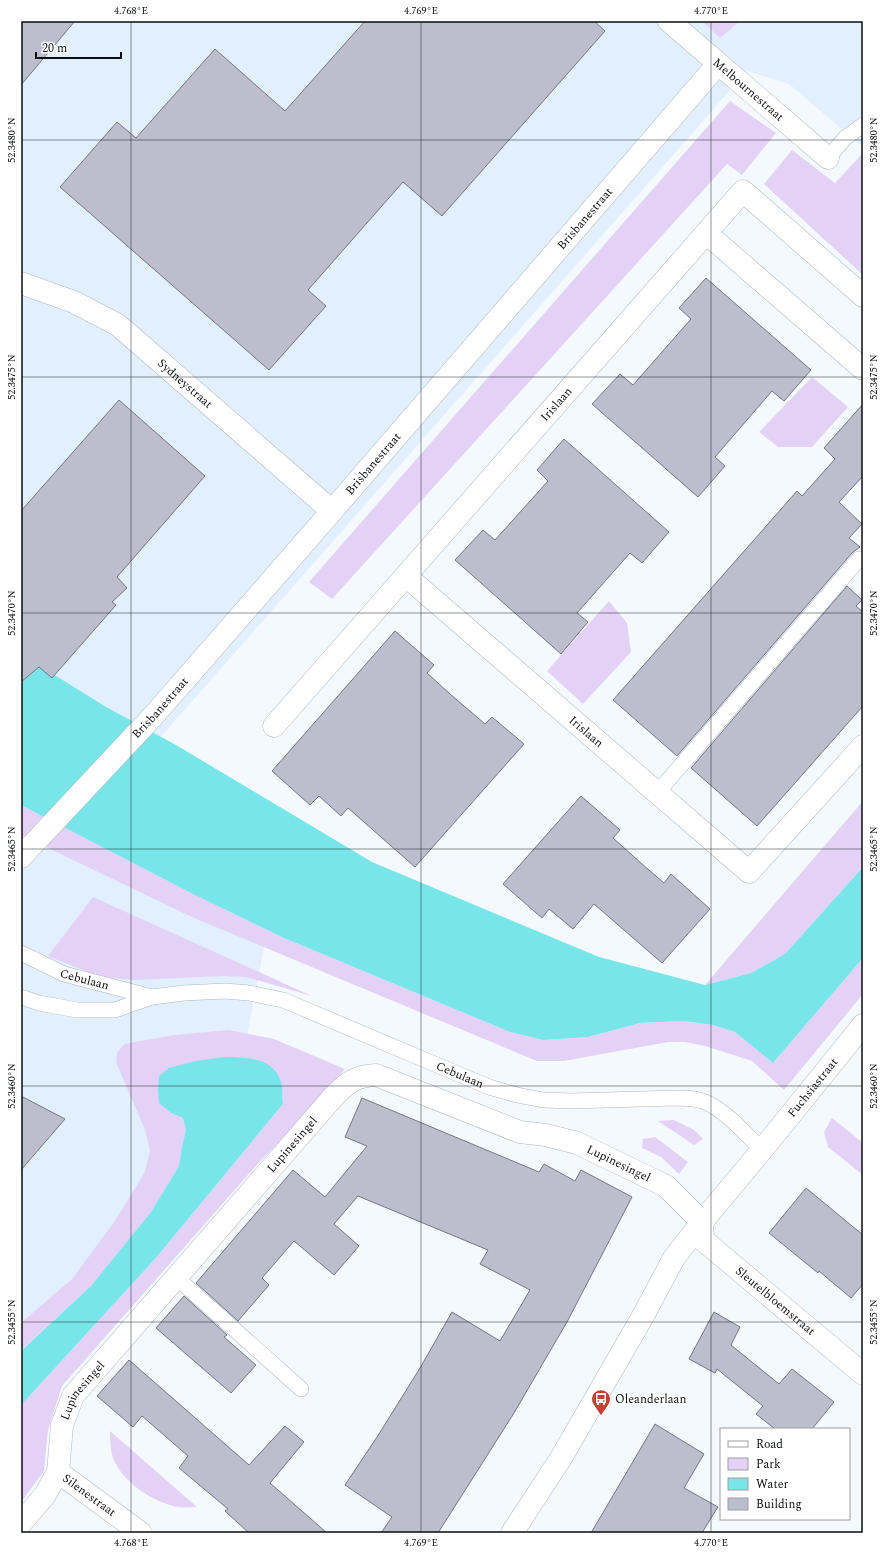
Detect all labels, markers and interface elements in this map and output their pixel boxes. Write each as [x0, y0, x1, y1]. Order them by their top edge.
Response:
text: 4.768°E [114, 3, 148, 19]
text: 4.769°E [404, 3, 438, 19]
text: 4.770°E [694, 3, 728, 19]
scale bar [36, 34, 121, 60]
text: 20 m [42, 39, 67, 58]
street label: Melbournestraat [708, 54, 788, 126]
text: 52.3480°N [4, 117, 20, 163]
text: 52.3480°N [866, 117, 882, 163]
street label: Brisbanestraat [553, 183, 618, 254]
text: 52.3475°N [4, 354, 20, 400]
street label: Sydneystraat [153, 354, 217, 413]
text: 52.3475°N [866, 354, 882, 400]
street label: Irislaan [536, 383, 577, 426]
street label: Brisbanestraat [341, 428, 406, 499]
text: 52.3470°N [4, 590, 20, 636]
text: 52.3470°N [866, 590, 882, 636]
street label: Brisbanestraat [127, 673, 193, 743]
street label: Irislaan [564, 711, 607, 752]
text: 52.3465°N [4, 826, 20, 872]
text: 52.3465°N [866, 826, 882, 872]
street label: Cebulaan [58, 964, 111, 995]
street label: Fuchsiastraat [783, 1054, 843, 1122]
street label: Cebulaan [433, 1057, 487, 1094]
text: 52.3460°N [4, 1063, 20, 1109]
text: 52.3460°N [866, 1063, 882, 1109]
street label: Lupinesingel [262, 1112, 322, 1177]
street label: Lupinesingel [583, 1140, 654, 1187]
street label: Sleutelbloemstraat [731, 1262, 819, 1340]
text: 52.3455°N [4, 1299, 20, 1345]
text: 52.3455°N [866, 1299, 882, 1345]
street label: Lupinesingel [56, 1357, 110, 1423]
bus stop icon: Oleanderlaan [590, 1388, 612, 1416]
place label: Oleanderlaan [615, 1390, 686, 1409]
legend [720, 1428, 850, 1520]
text: Road [756, 1435, 783, 1454]
text: Park [756, 1455, 781, 1474]
street label: Silenestraat [58, 1469, 120, 1522]
text: Water [756, 1475, 788, 1494]
text: Building [756, 1495, 802, 1514]
text: 4.768°E [114, 1535, 148, 1551]
text: 4.769°E [404, 1535, 438, 1551]
text: 4.770°E [694, 1535, 728, 1551]

